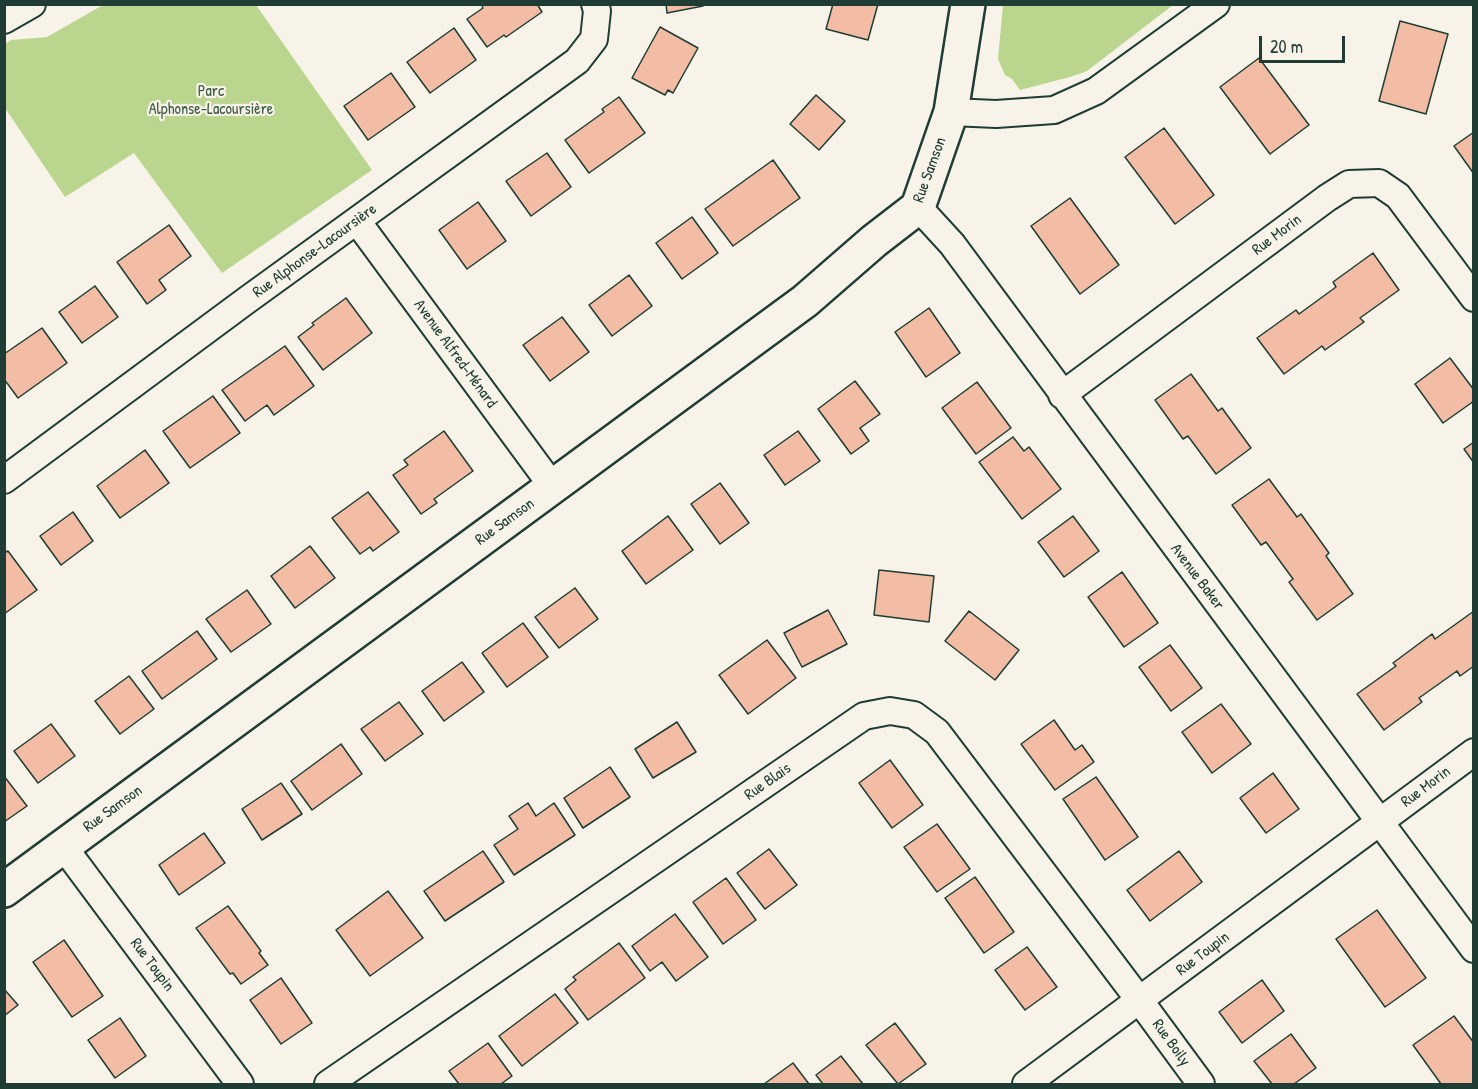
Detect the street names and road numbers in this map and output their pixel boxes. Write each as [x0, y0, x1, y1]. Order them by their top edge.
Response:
street label: Rue Samson [909, 135, 951, 205]
street label: Rue Alphonse-Lacoursière [249, 200, 381, 302]
street label: Rue Morin [1249, 210, 1305, 260]
street label: Avenue Alfred-Ménard [409, 296, 501, 412]
street label: Rue Samson [472, 494, 538, 550]
street label: Avenue Baker [1166, 540, 1228, 614]
street label: Rue Blais [741, 759, 795, 805]
street label: Rue Morin [1398, 762, 1454, 812]
street label: Rue Samson [80, 781, 146, 837]
street label: Rue Toupin [1173, 928, 1233, 980]
street label: Rue Toupin [126, 935, 178, 995]
street label: Rue Boily [1148, 1016, 1194, 1070]

